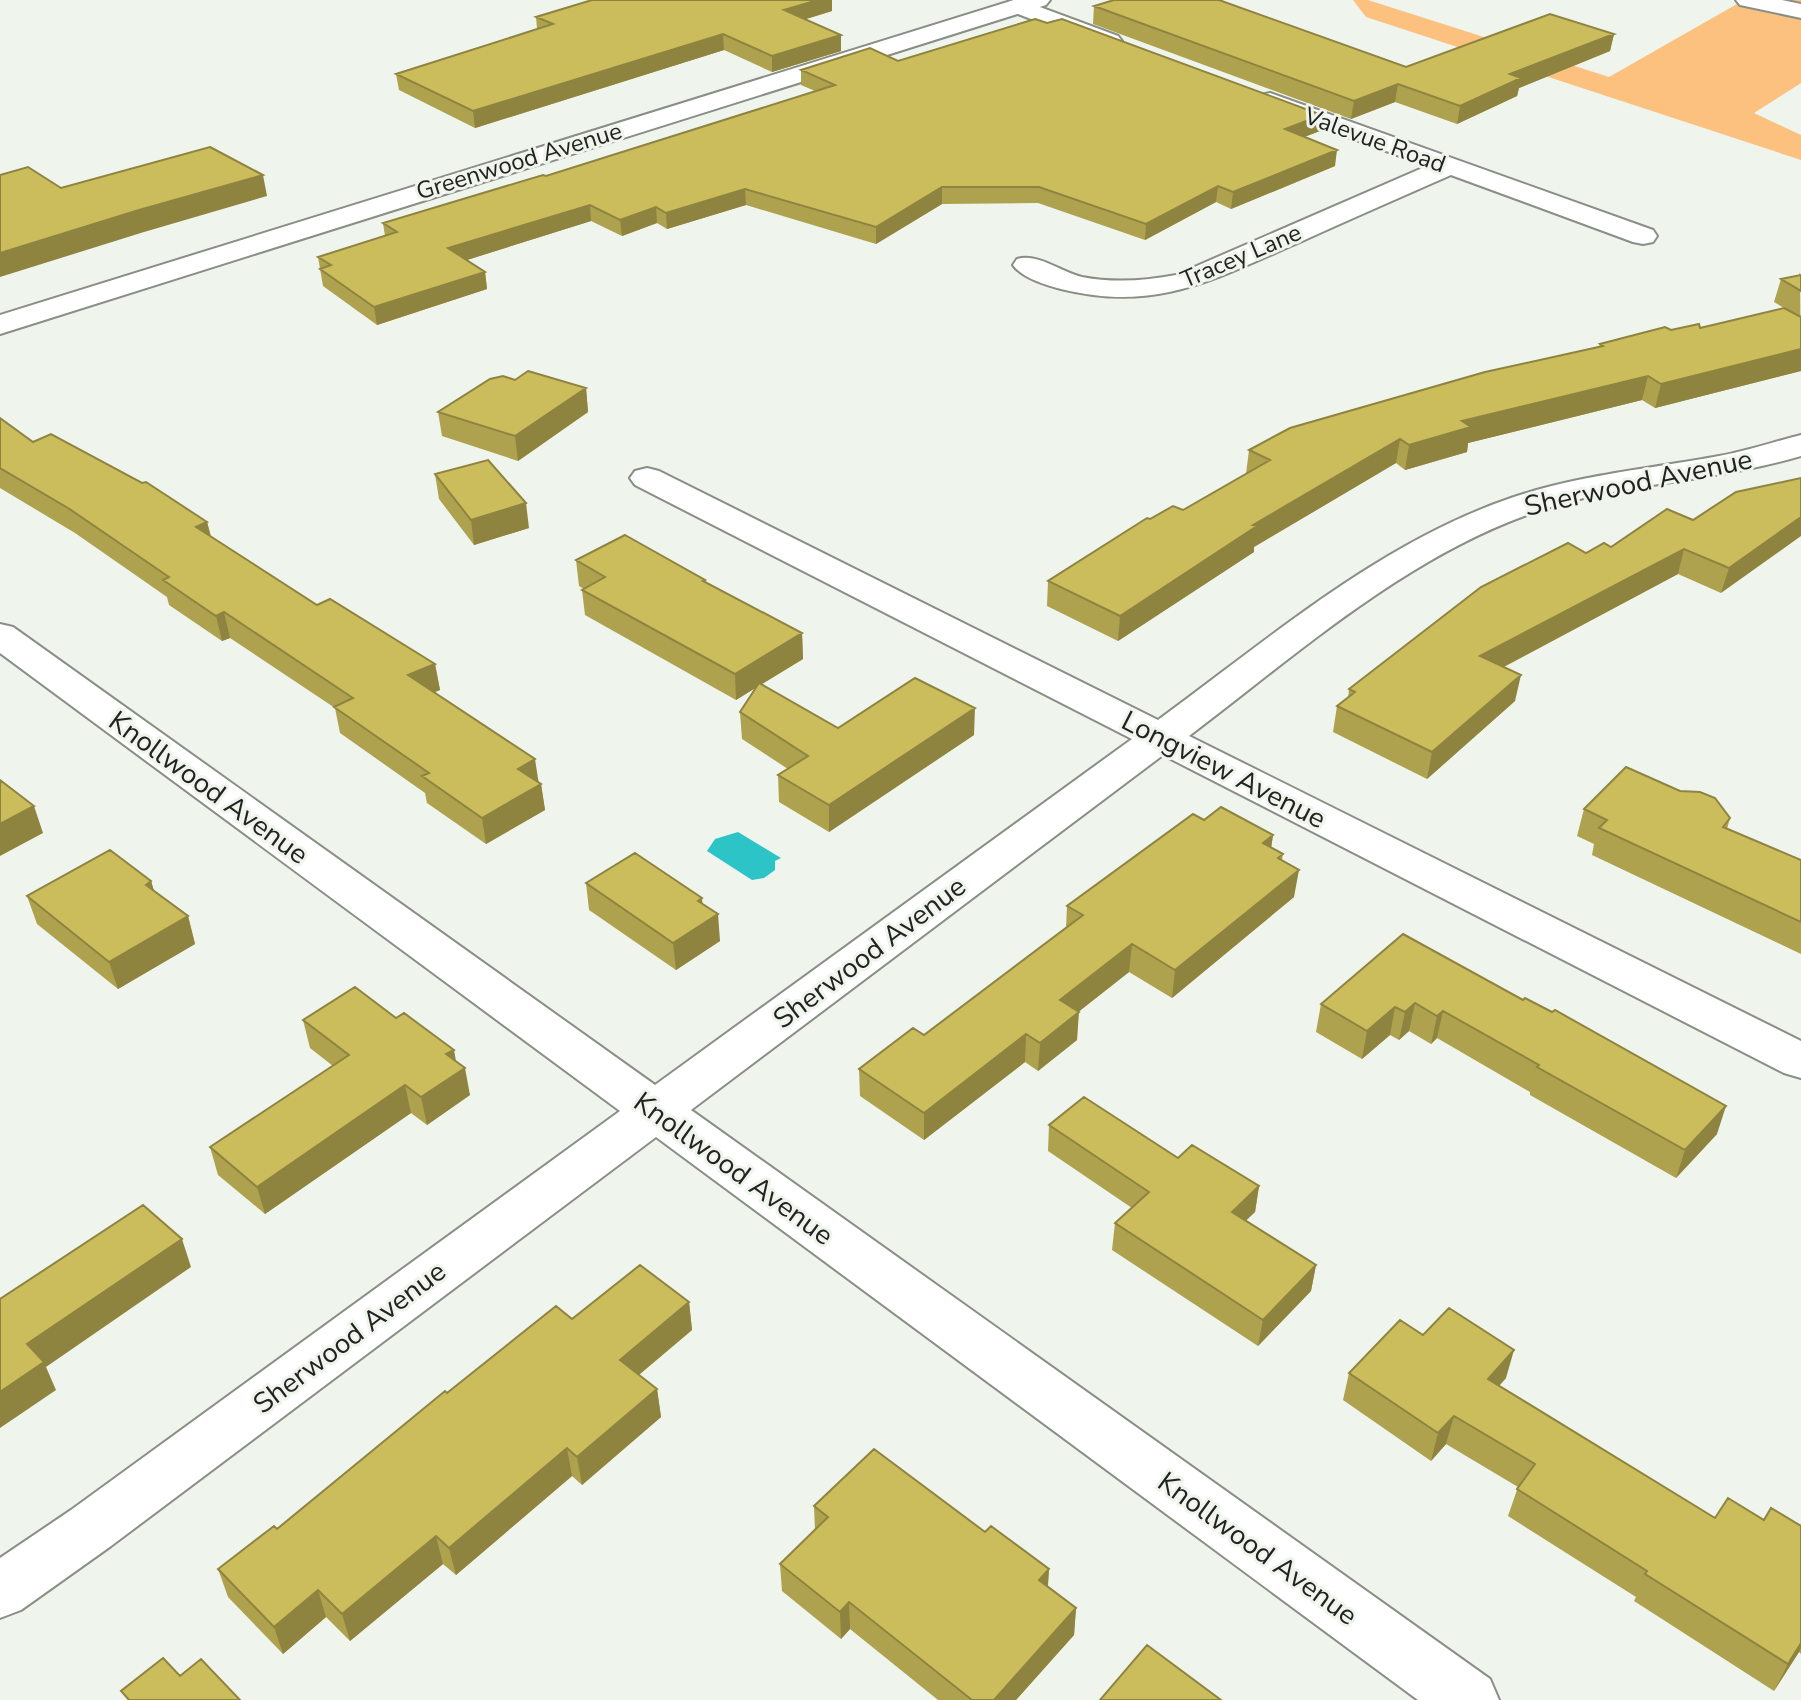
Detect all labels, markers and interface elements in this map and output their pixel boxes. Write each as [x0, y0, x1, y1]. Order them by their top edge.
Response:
street label: Valevue Road [1299, 99, 1450, 180]
street label: Greenwood Avenue [412, 114, 626, 208]
street label: Tracey Lane [1176, 216, 1306, 296]
street label: Sherwood Avenue [1521, 440, 1756, 526]
street label: Knollwood Avenue [101, 702, 316, 873]
street label: Longview Avenue [1115, 702, 1332, 838]
street label: Sherwood Avenue [765, 868, 974, 1038]
street label: Knollwood Avenue [626, 1083, 841, 1254]
street label: Sherwood Avenue [245, 1253, 454, 1423]
street label: Knollwood Avenue [1150, 1463, 1365, 1634]

